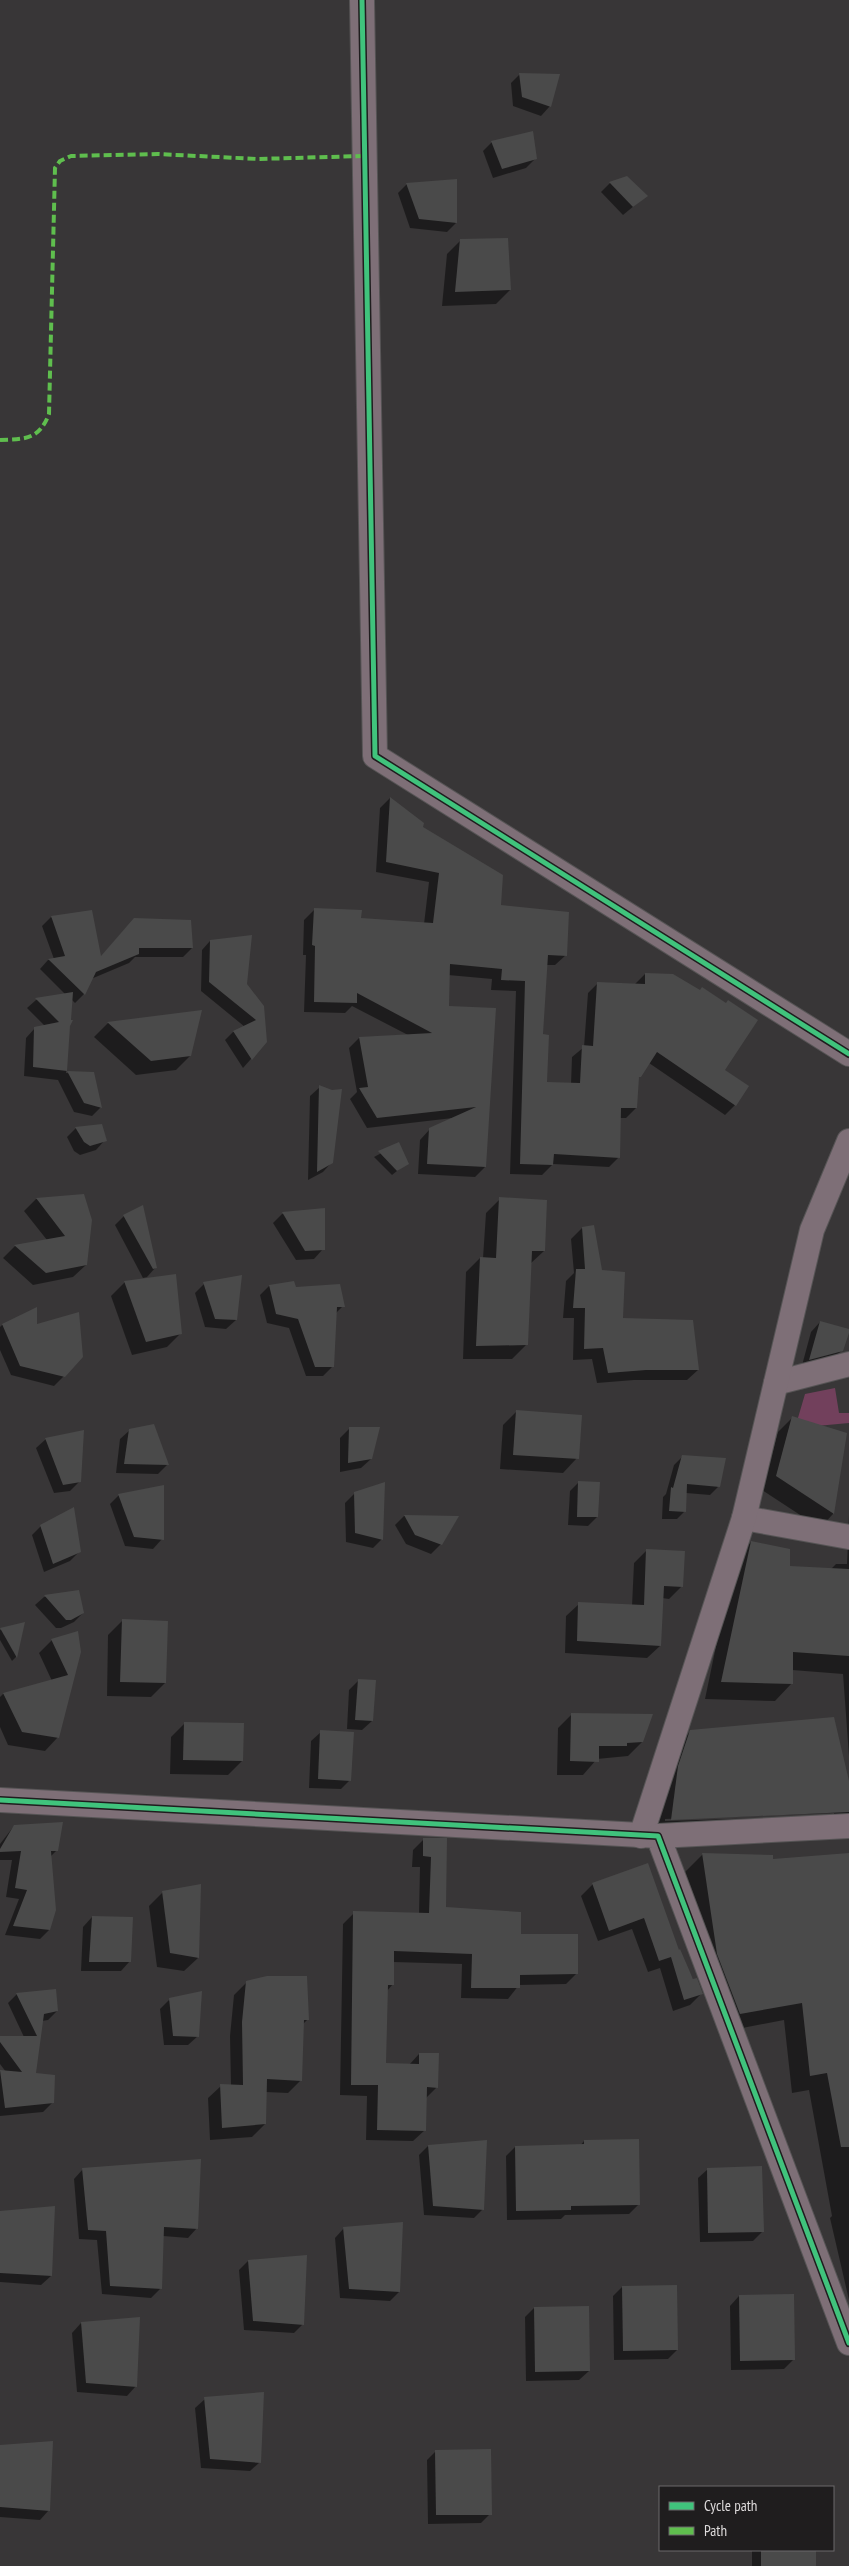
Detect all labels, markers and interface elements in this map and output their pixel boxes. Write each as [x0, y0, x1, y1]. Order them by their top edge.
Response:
legend [659, 2486, 834, 2551]
text: Cycle path [704, 2496, 757, 2515]
text: Path [704, 2521, 727, 2540]

